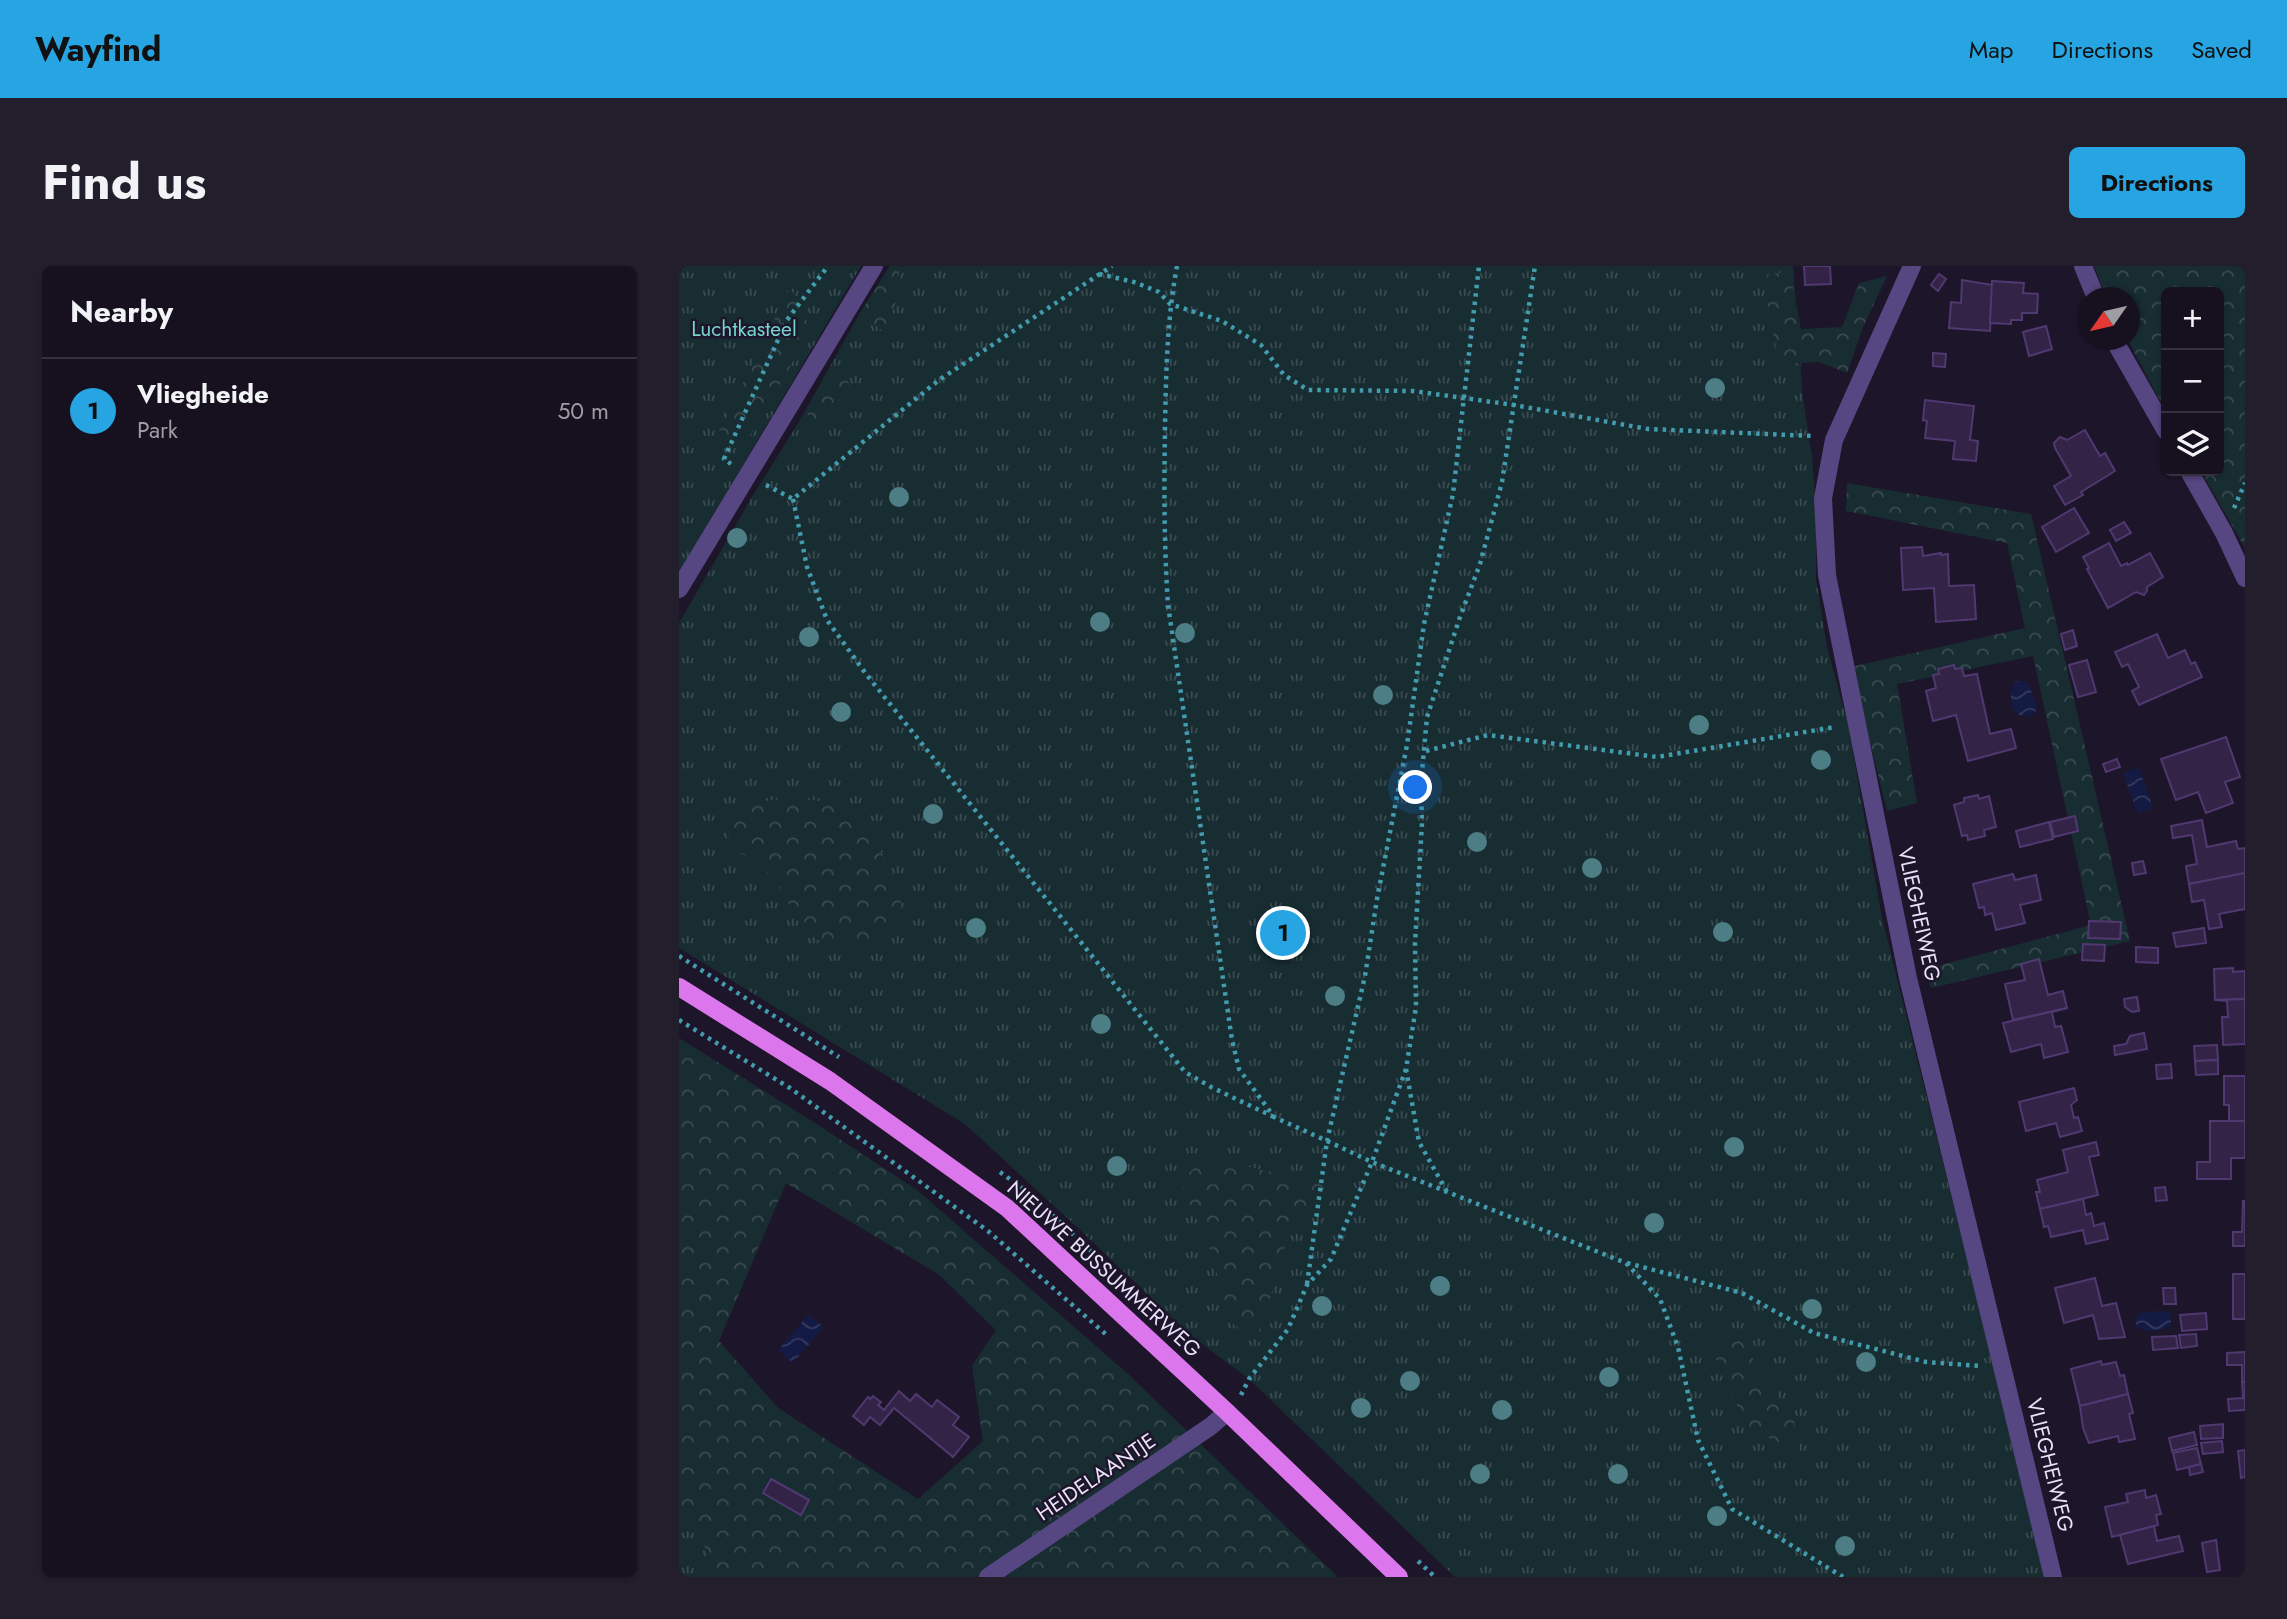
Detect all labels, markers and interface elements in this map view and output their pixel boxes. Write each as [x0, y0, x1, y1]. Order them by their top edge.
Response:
text: Wayfind [35, 26, 161, 73]
text: Map [1969, 32, 2014, 67]
text: Directions [2052, 32, 2153, 67]
text: Saved [2191, 32, 2252, 67]
text: Find us [42, 147, 206, 217]
button: Directions [2069, 147, 2245, 218]
north arrow [2077, 287, 2140, 350]
map controls [2161, 287, 2224, 476]
button: + [2161, 287, 2224, 350]
text: Nearby [70, 290, 173, 333]
park label: Luchtkasteel [691, 314, 797, 344]
button: − [2161, 350, 2224, 413]
text: Vliegheide [137, 375, 269, 413]
text: 1 [87, 394, 99, 428]
text: 50 m [557, 394, 609, 428]
text: Park [137, 413, 178, 447]
button: layers [2161, 413, 2224, 476]
your location [1398, 770, 1432, 804]
street label: VLIEGHEIWEG [1890, 844, 1948, 984]
pin: 1 [1260, 907, 1306, 959]
street label: NIEUWE BUSSUMMERWEG [1000, 1174, 1208, 1364]
street label: VLIEGHEIWEG [2019, 1395, 2081, 1535]
street label: HEIDELAANTJE [1030, 1426, 1162, 1528]

